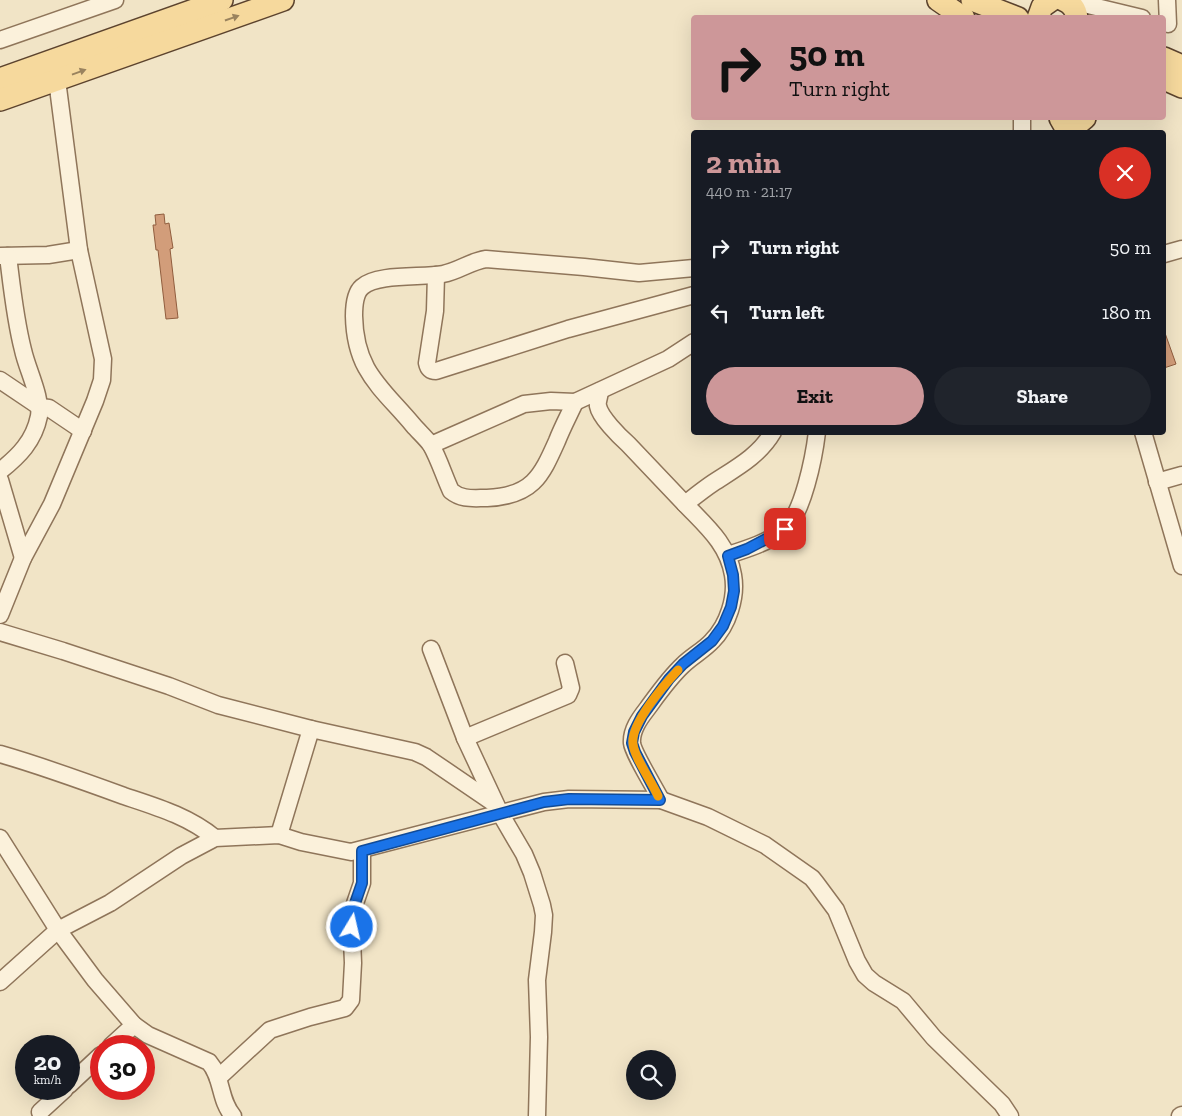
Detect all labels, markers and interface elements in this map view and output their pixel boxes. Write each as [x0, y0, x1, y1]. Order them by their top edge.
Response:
one-way arrow [225, 14, 240, 22]
text: 50 m [789, 33, 865, 75]
icon: right [706, 35, 771, 100]
one-way arrow [72, 68, 87, 76]
text: Turn right [789, 75, 890, 102]
text: 2 min [706, 145, 781, 181]
button: close [1099, 147, 1151, 199]
text: 440 m · 21:17 [706, 182, 792, 201]
icon: right [706, 234, 734, 262]
text: Turn right [749, 236, 839, 259]
text: 50 m [1110, 236, 1151, 259]
icon: left [706, 299, 734, 327]
text: Turn left [749, 301, 824, 324]
text: 180 m [1102, 301, 1151, 324]
button: Exit [706, 367, 924, 425]
button: Share [934, 367, 1151, 425]
pin [764, 508, 806, 550]
icon: arrive [771, 515, 799, 543]
position arrow [325, 900, 377, 952]
speed limit sign: 30 [90, 1035, 155, 1100]
text: 20 [34, 1046, 61, 1076]
map controls [626, 1050, 676, 1100]
button: search [626, 1050, 676, 1100]
text: km/h [34, 1073, 61, 1087]

